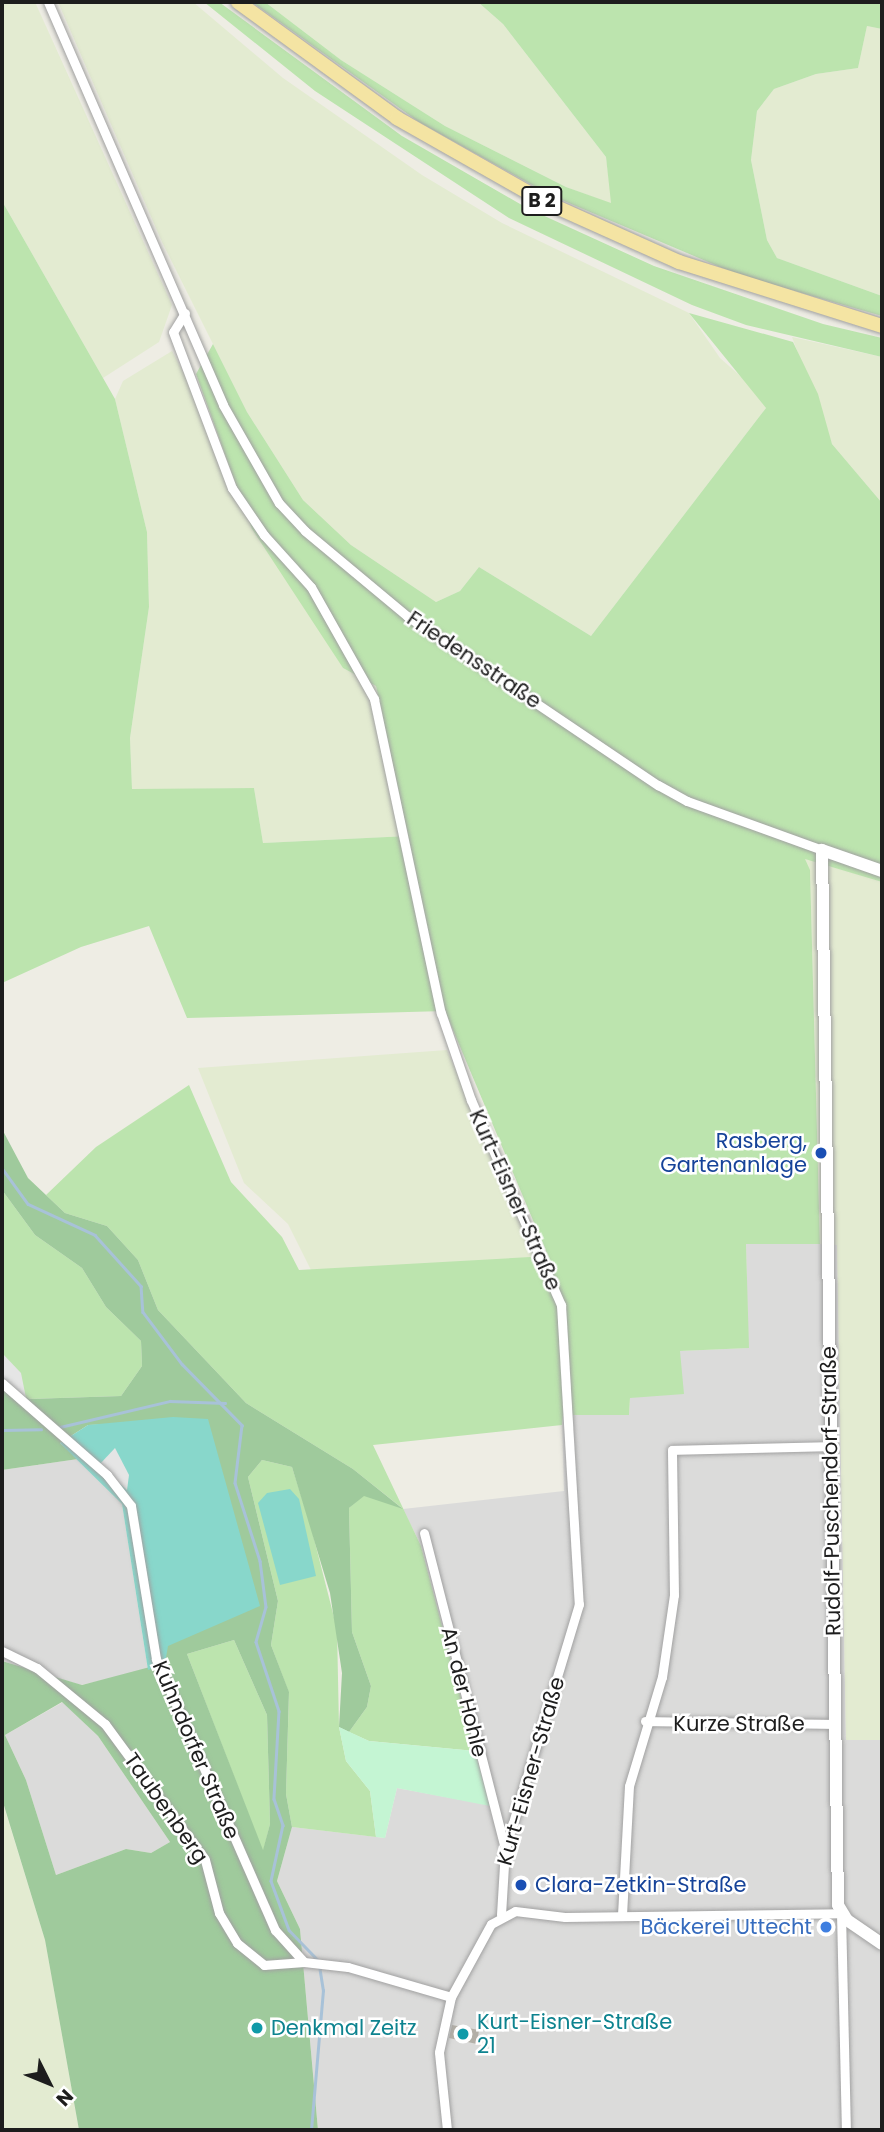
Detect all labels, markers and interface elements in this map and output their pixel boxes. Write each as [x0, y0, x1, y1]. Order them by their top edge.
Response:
road number: B 2 [521, 186, 563, 216]
street label: Friedensstraße [402, 606, 546, 714]
street label: Kurt-Eisner-Straße [464, 1106, 566, 1294]
place label: Rasberg, Gartenanlage [660, 1128, 807, 1178]
marker: Rasberg, Gartenanlage [813, 1145, 829, 1161]
street label: Rudolf-Puschendorf-Straße [816, 1346, 846, 1636]
street label: An der Hohle [436, 1624, 492, 1760]
street label: Kuhndorfer Straße [147, 1657, 245, 1843]
street label: Kurt-Eisner-Straße [492, 1674, 570, 1868]
street label: Kurze Straße [673, 1711, 805, 1737]
street label: Taubenberg [119, 1748, 213, 1868]
place label: Clara-Zetkin-Straße [535, 1872, 747, 1898]
marker: Clara-Zetkin-Straße [513, 1877, 529, 1893]
place label: Bäckerei Uttecht [640, 1914, 812, 1940]
marker: Bäckerei Uttecht [818, 1919, 834, 1935]
place label: Kurt-Eisner-Straße 21 [477, 2009, 672, 2059]
place label: Denkmal Zeitz [271, 2015, 416, 2041]
marker: Denkmal Zeitz [249, 2020, 265, 2036]
marker: Kurt-Eisner-Straße 21 [455, 2026, 471, 2042]
north arrow [14, 2048, 84, 2118]
text: N [50, 2083, 79, 2112]

